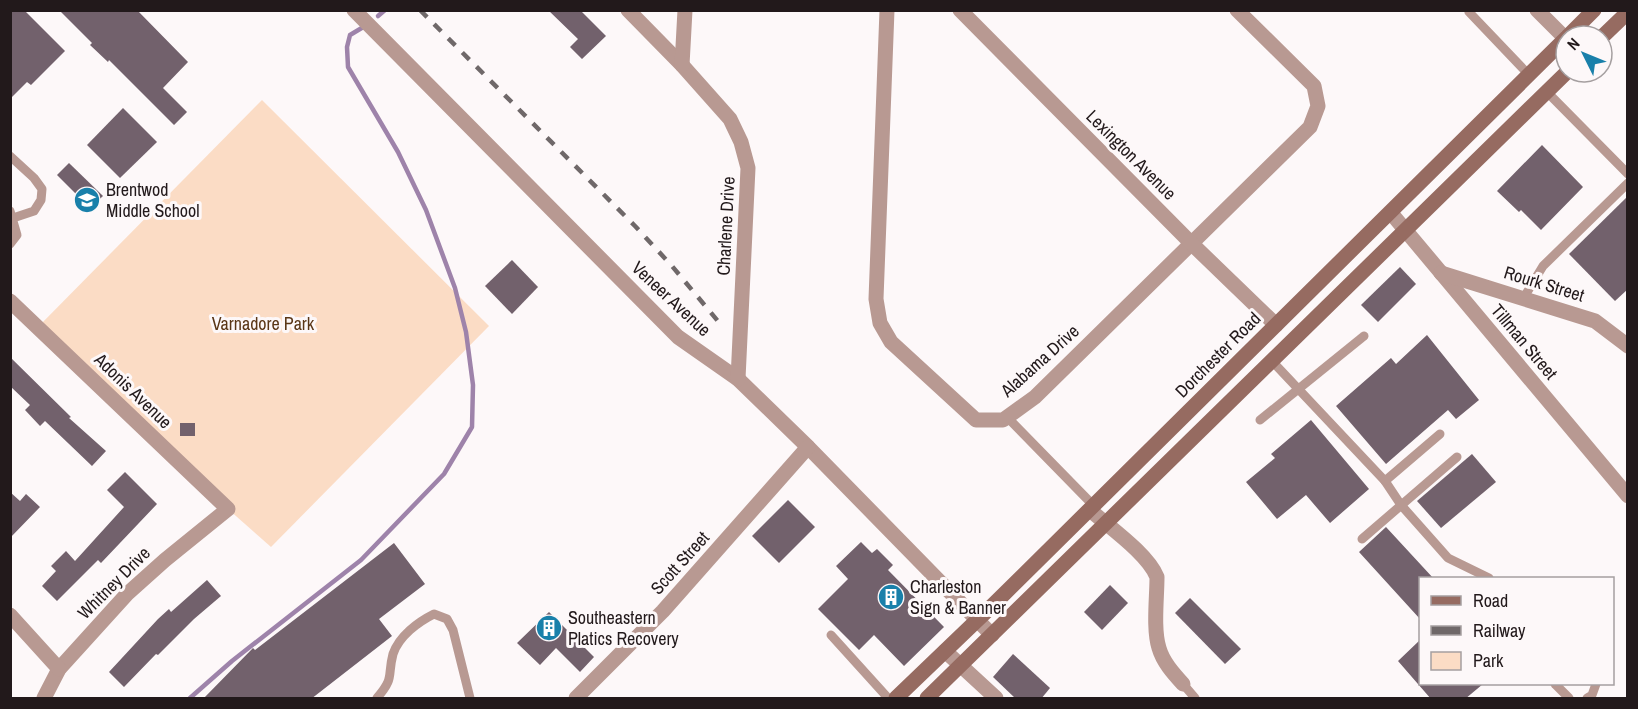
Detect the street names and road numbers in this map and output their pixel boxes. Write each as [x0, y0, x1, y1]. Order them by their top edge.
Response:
street label: Lexington Avenue [1081, 104, 1182, 205]
street label: Charlene Drive [710, 176, 741, 276]
street label: Veneer Avenue [626, 255, 716, 342]
street label: Rourk Street [1501, 259, 1587, 308]
street label: Tillman Street [1485, 299, 1563, 385]
street label: Dorchester Road [1169, 306, 1266, 403]
street label: Alabama Drive [994, 319, 1084, 403]
street label: Adonis Avenue [88, 347, 178, 434]
street label: Scott Street [645, 526, 715, 600]
street label: Whitney Drive [72, 541, 156, 625]

